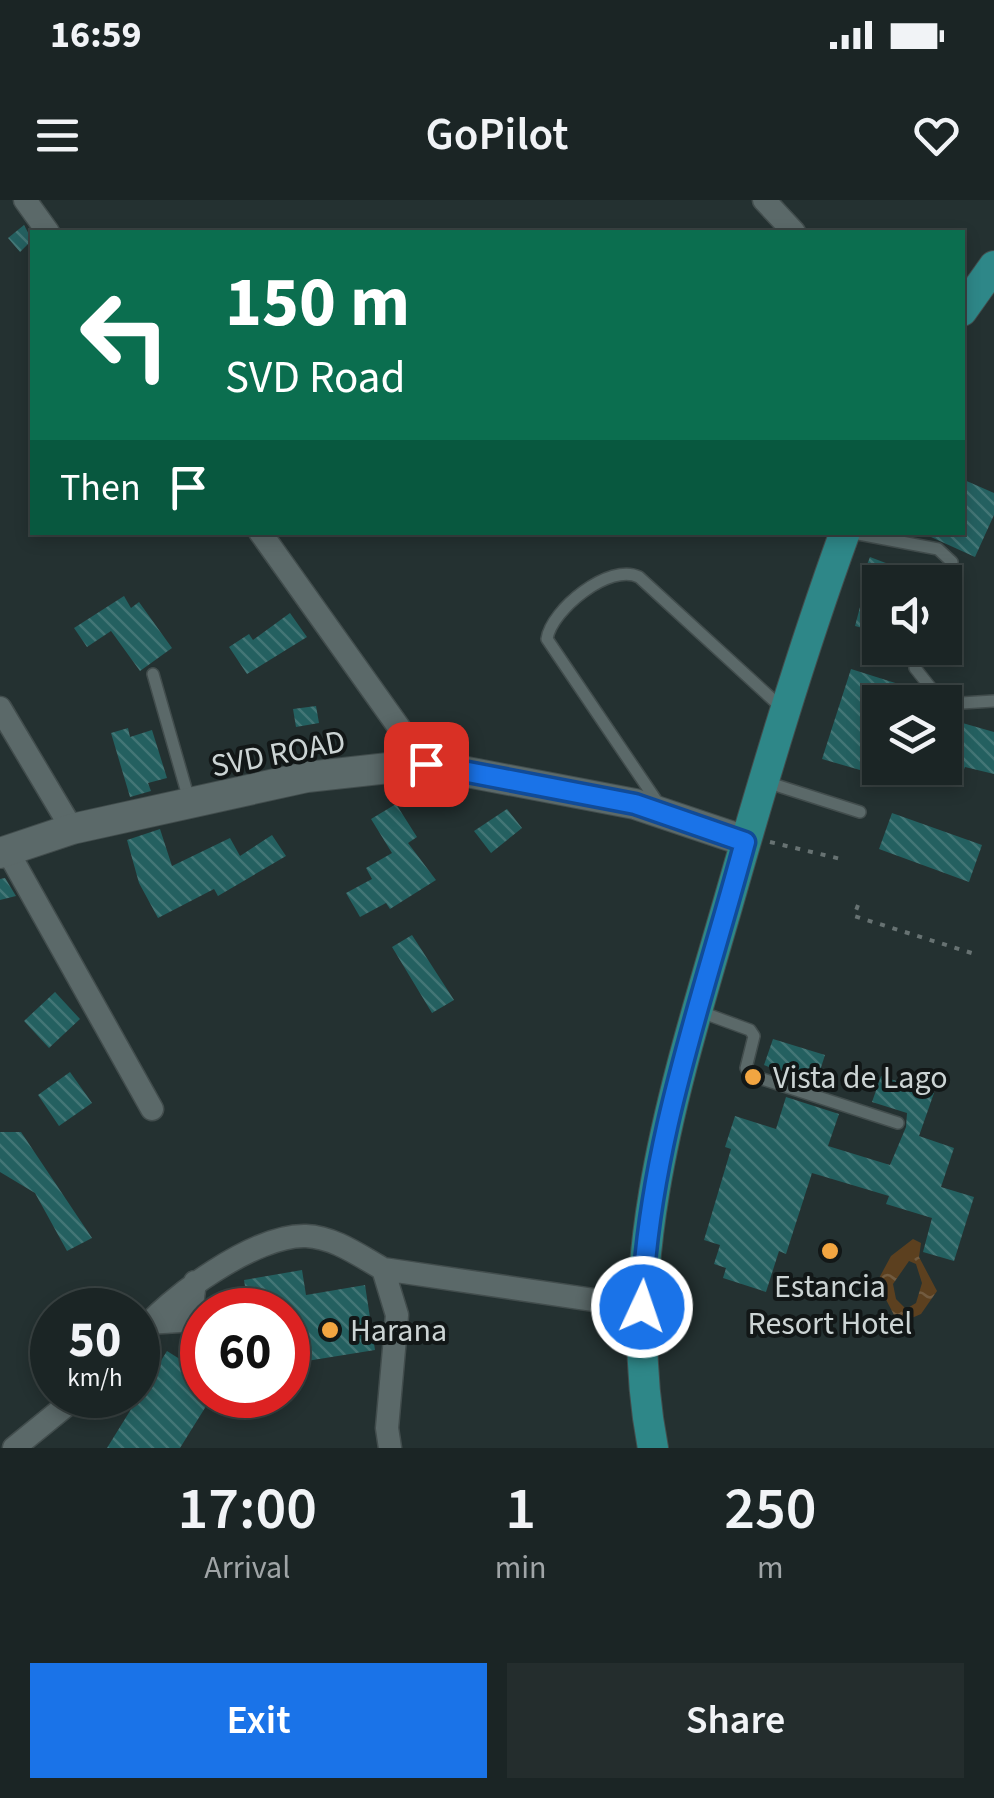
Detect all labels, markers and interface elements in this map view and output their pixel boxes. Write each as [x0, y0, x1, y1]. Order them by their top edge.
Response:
text: 16:59 [50, 8, 142, 62]
text: GoPilot [425, 103, 569, 167]
icon: menu [30, 108, 85, 163]
icon: heart [909, 108, 964, 163]
text: 150 m [225, 253, 410, 353]
icon: left [60, 270, 190, 400]
text: SVD Road [225, 346, 405, 410]
icon: arrive [161, 460, 216, 515]
text: Then [60, 461, 141, 515]
map controls [862, 565, 962, 785]
button: sound [862, 565, 962, 665]
button: layers [862, 685, 962, 785]
street label: SVD ROAD [207, 718, 349, 790]
pin [384, 722, 469, 807]
icon: arrive [399, 737, 454, 792]
place label: Vista de Lago [773, 1055, 948, 1101]
marker: Vista de Lago [742, 1066, 764, 1088]
marker: Estancia Resort Hotel [819, 1240, 841, 1262]
position arrow [590, 1255, 694, 1359]
place label: Estancia Resort Hotel [748, 1264, 912, 1347]
speed limit sign: 60 [180, 1288, 310, 1418]
text: 50 [69, 1305, 121, 1376]
place label: Harana [350, 1308, 447, 1354]
marker: Harana [319, 1319, 341, 1341]
text: km/h [67, 1360, 123, 1396]
text: 17:00 [178, 1467, 317, 1552]
text: 1 [505, 1467, 536, 1552]
text: 250 [724, 1467, 816, 1552]
text: Arrival [204, 1545, 290, 1591]
text: min [495, 1545, 547, 1591]
text: m [757, 1545, 784, 1591]
button: Exit [30, 1663, 487, 1778]
button: Share [507, 1663, 964, 1778]

